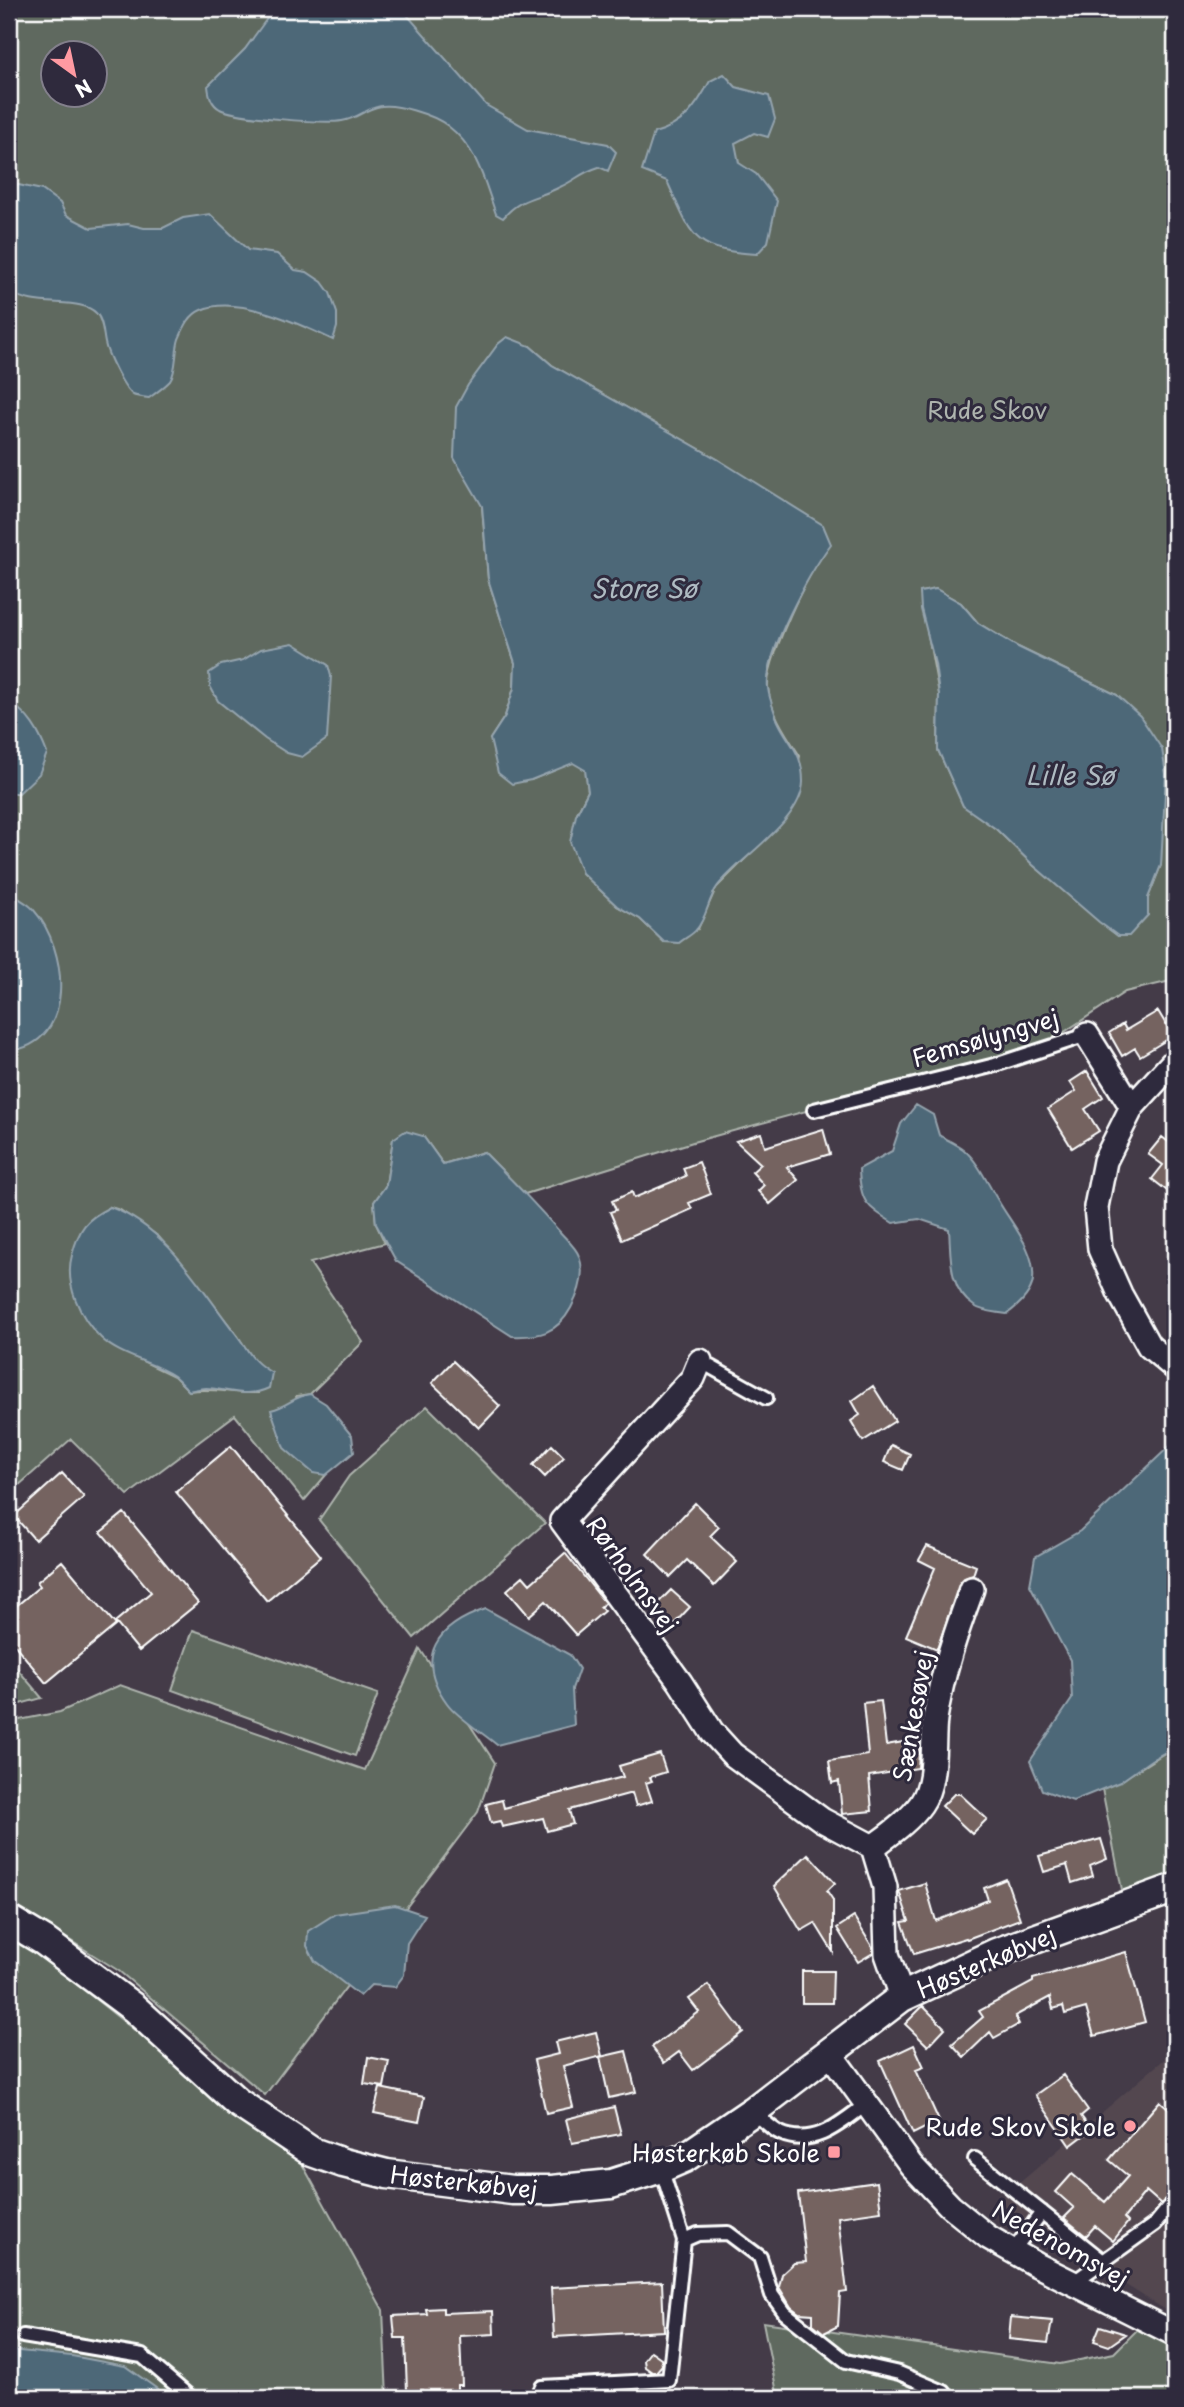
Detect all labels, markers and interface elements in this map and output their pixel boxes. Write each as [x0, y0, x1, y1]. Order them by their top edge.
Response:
north arrow [38, 38, 108, 108]
text: N [70, 73, 98, 105]
park label: Rude Skov [927, 391, 1047, 427]
water label: Store Sø [591, 568, 700, 607]
water label: Lille Sø [1026, 755, 1117, 794]
street label: Femsølyngvej [907, 999, 1063, 1075]
street label: Rørholmsvej [578, 1508, 688, 1640]
street label: Sænkesøvej [883, 1647, 941, 1785]
street label: Høsterkøbvej [911, 1916, 1061, 2006]
place label: Rude Skov Skole [926, 2108, 1116, 2144]
marker: Rude Skov Skole [1122, 2118, 1138, 2134]
place label: Høsterkøb Skole [632, 2134, 820, 2170]
marker: Høsterkøb Skole [826, 2144, 842, 2160]
street label: Høsterkøbvej [388, 2155, 540, 2207]
street label: Nedenomsvej [986, 2191, 1136, 2295]

